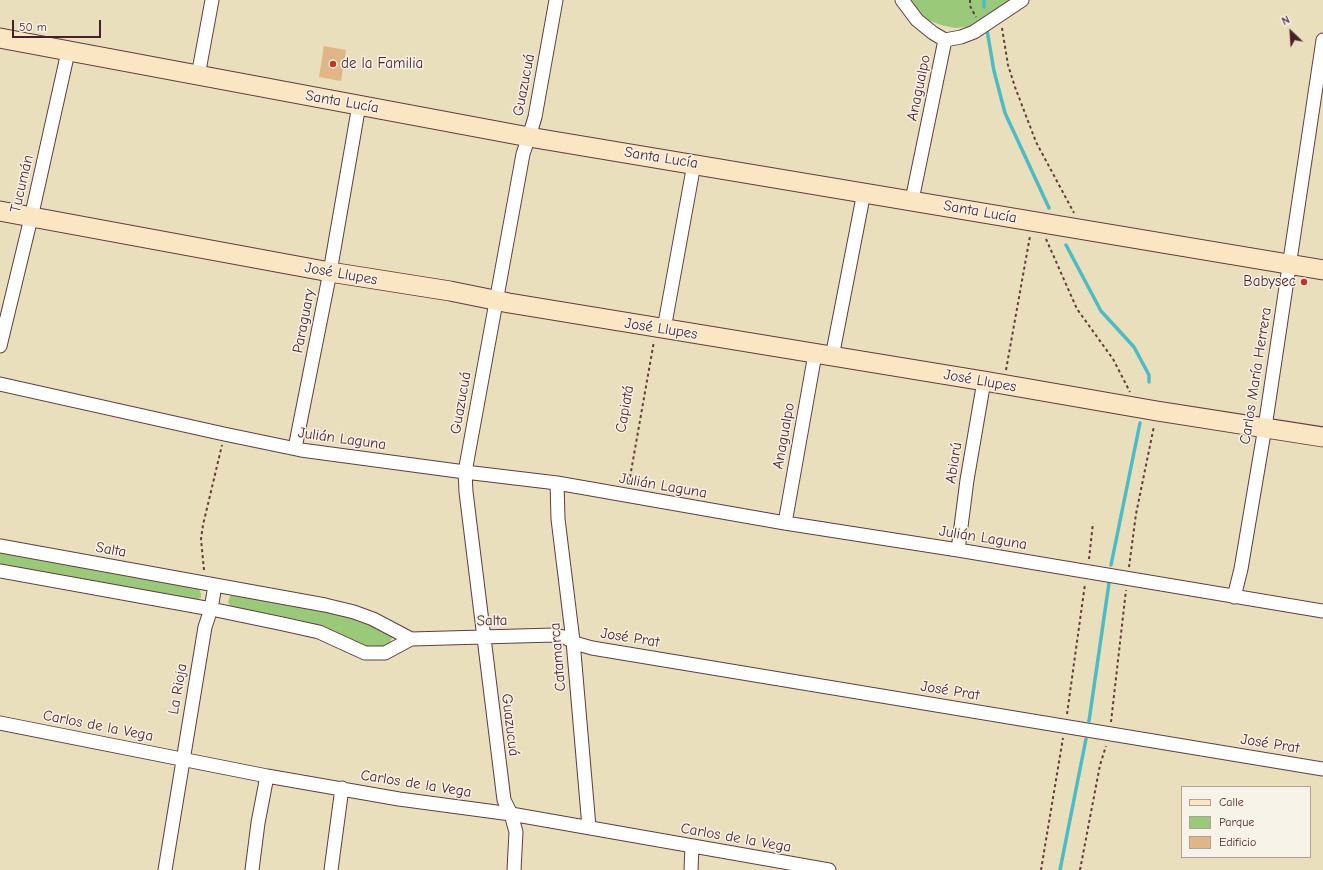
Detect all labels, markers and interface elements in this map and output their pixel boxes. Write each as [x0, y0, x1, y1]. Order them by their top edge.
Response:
scale bar [14, 12, 103, 38]
north arrow [1271, 12, 1311, 52]
text: N [1280, 13, 1292, 28]
text: 50 m [19, 20, 47, 34]
street label: Guazucuá [509, 52, 539, 118]
street label: Anagualpo [903, 53, 935, 123]
place label: de la Familia [341, 55, 423, 73]
marker: de la Familia [328, 59, 338, 69]
street label: Santa Lucía [304, 87, 380, 117]
street label: Santa Lucía [623, 143, 699, 173]
street label: Tucumán [7, 153, 37, 215]
street label: Santa Lucía [942, 197, 1018, 227]
street label: José Llupes [303, 259, 379, 289]
place label: Babysec [1243, 273, 1296, 291]
marker: Babysec [1299, 277, 1309, 287]
street label: Paraguary [289, 287, 319, 355]
street label: Carlos María Herrera [1236, 306, 1276, 446]
street label: José Llupes [623, 314, 699, 344]
street label: José Llupes [942, 366, 1018, 396]
street label: Guazucuá [447, 370, 475, 436]
street label: Capiatá [612, 384, 638, 434]
street label: Anagualpo [769, 401, 799, 471]
street label: Julián Laguna [297, 424, 387, 454]
street label: Abiarú [942, 441, 966, 485]
street label: Julián Laguna [618, 469, 708, 503]
street label: Julián Laguna [938, 522, 1028, 554]
street label: Salta [94, 538, 128, 562]
street label: Salta [476, 612, 508, 630]
street label: Catamarca [546, 622, 570, 692]
street label: José Prat [599, 624, 661, 652]
street label: La Rioja [165, 662, 191, 716]
street label: José Prat [919, 677, 981, 705]
street label: Guazucuá [497, 693, 523, 757]
street label: Carlos de la Vega [41, 706, 155, 746]
street label: José Prat [1239, 730, 1301, 758]
street label: Carlos de la Vega [359, 766, 473, 802]
legend [1181, 786, 1311, 858]
text: Calle [1219, 795, 1244, 809]
text: Parque [1219, 815, 1254, 829]
street label: Carlos de la Vega [679, 819, 793, 857]
text: Edificio [1219, 835, 1256, 849]

